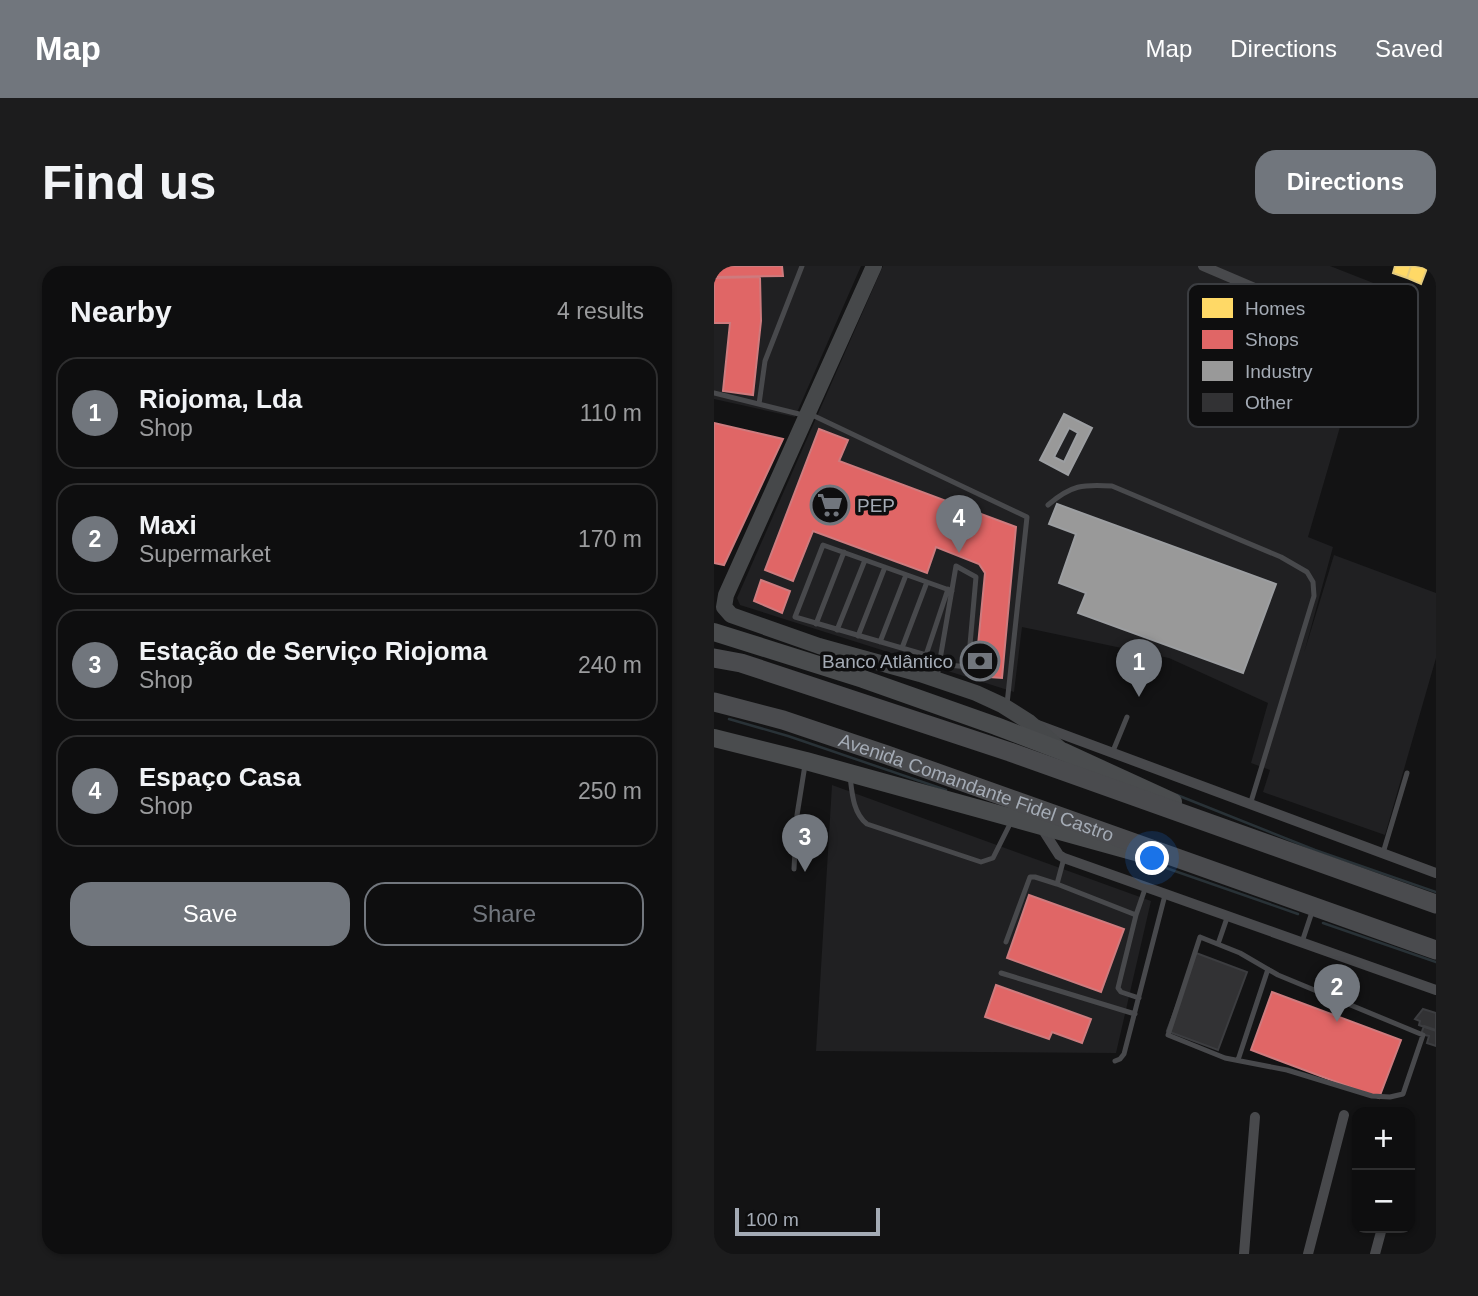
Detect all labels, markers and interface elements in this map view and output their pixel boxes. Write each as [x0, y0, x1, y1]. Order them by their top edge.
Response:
text: Map [35, 30, 101, 67]
text: Map [1146, 35, 1192, 62]
text: Directions [1230, 35, 1337, 62]
text: Saved [1375, 35, 1443, 62]
button: Directions [1255, 150, 1436, 214]
text: Find us [42, 155, 216, 209]
legend [1188, 284, 1418, 427]
text: Nearby [70, 295, 172, 328]
text: 4 results [557, 298, 644, 324]
text: Homes [1245, 298, 1305, 319]
text: Shops [1245, 329, 1299, 350]
text: Industry [1245, 361, 1313, 382]
text: Riojoma, Lda [139, 384, 302, 414]
text: Other [1245, 392, 1293, 413]
text: 1 [89, 400, 101, 426]
text: 110 m [580, 400, 642, 426]
text: Shop [139, 415, 193, 441]
supermarket icon: PEP [809, 484, 851, 526]
place label: PEP [857, 495, 895, 516]
pin: 4 [936, 495, 982, 553]
text: Maxi [139, 510, 197, 540]
text: 2 [89, 526, 101, 552]
text: 170 m [578, 526, 642, 552]
text: Supermarket [139, 541, 271, 567]
text: Estação de Serviço Riojoma [139, 636, 487, 666]
pin: 1 [1116, 639, 1162, 697]
bank icon: Banco Atlântico [959, 640, 1001, 682]
place label: Banco Atlântico [822, 651, 953, 672]
text: 3 [89, 652, 101, 678]
text: 240 m [578, 652, 642, 678]
text: Shop [139, 667, 193, 693]
street label: Avenida Comandante Fidel Castro [836, 729, 1117, 845]
text: Espaço Casa [139, 762, 301, 792]
text: 4 [89, 778, 101, 804]
text: 250 m [578, 778, 642, 804]
text: Shop [139, 793, 193, 819]
pin: 3 [782, 814, 828, 872]
your location [1135, 841, 1169, 875]
button: Save [70, 882, 350, 946]
button: Share [364, 882, 644, 946]
pin: 2 [1314, 964, 1360, 1022]
map controls [1352, 1107, 1415, 1233]
button: + [1352, 1107, 1415, 1170]
button: − [1352, 1170, 1415, 1233]
scale bar [735, 1205, 880, 1237]
text: 100 m [746, 1209, 799, 1230]

